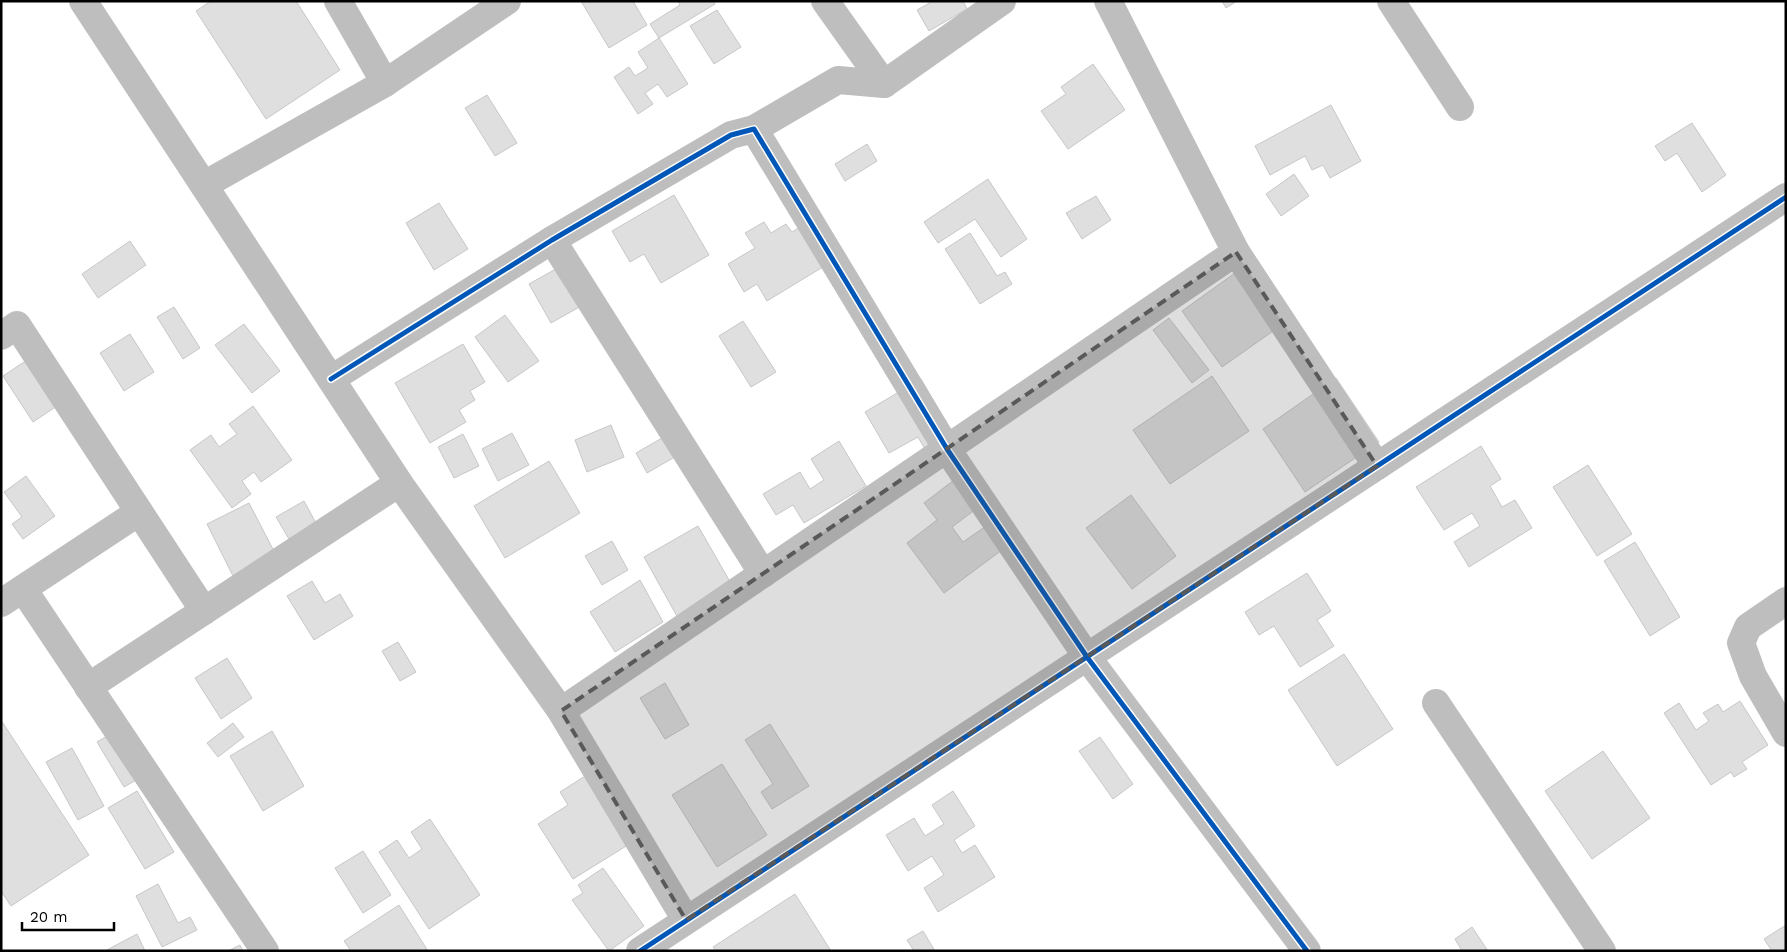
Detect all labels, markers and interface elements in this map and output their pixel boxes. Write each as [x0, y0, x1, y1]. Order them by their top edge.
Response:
scale bar [22, 900, 115, 932]
text: 20 m [30, 908, 68, 926]

